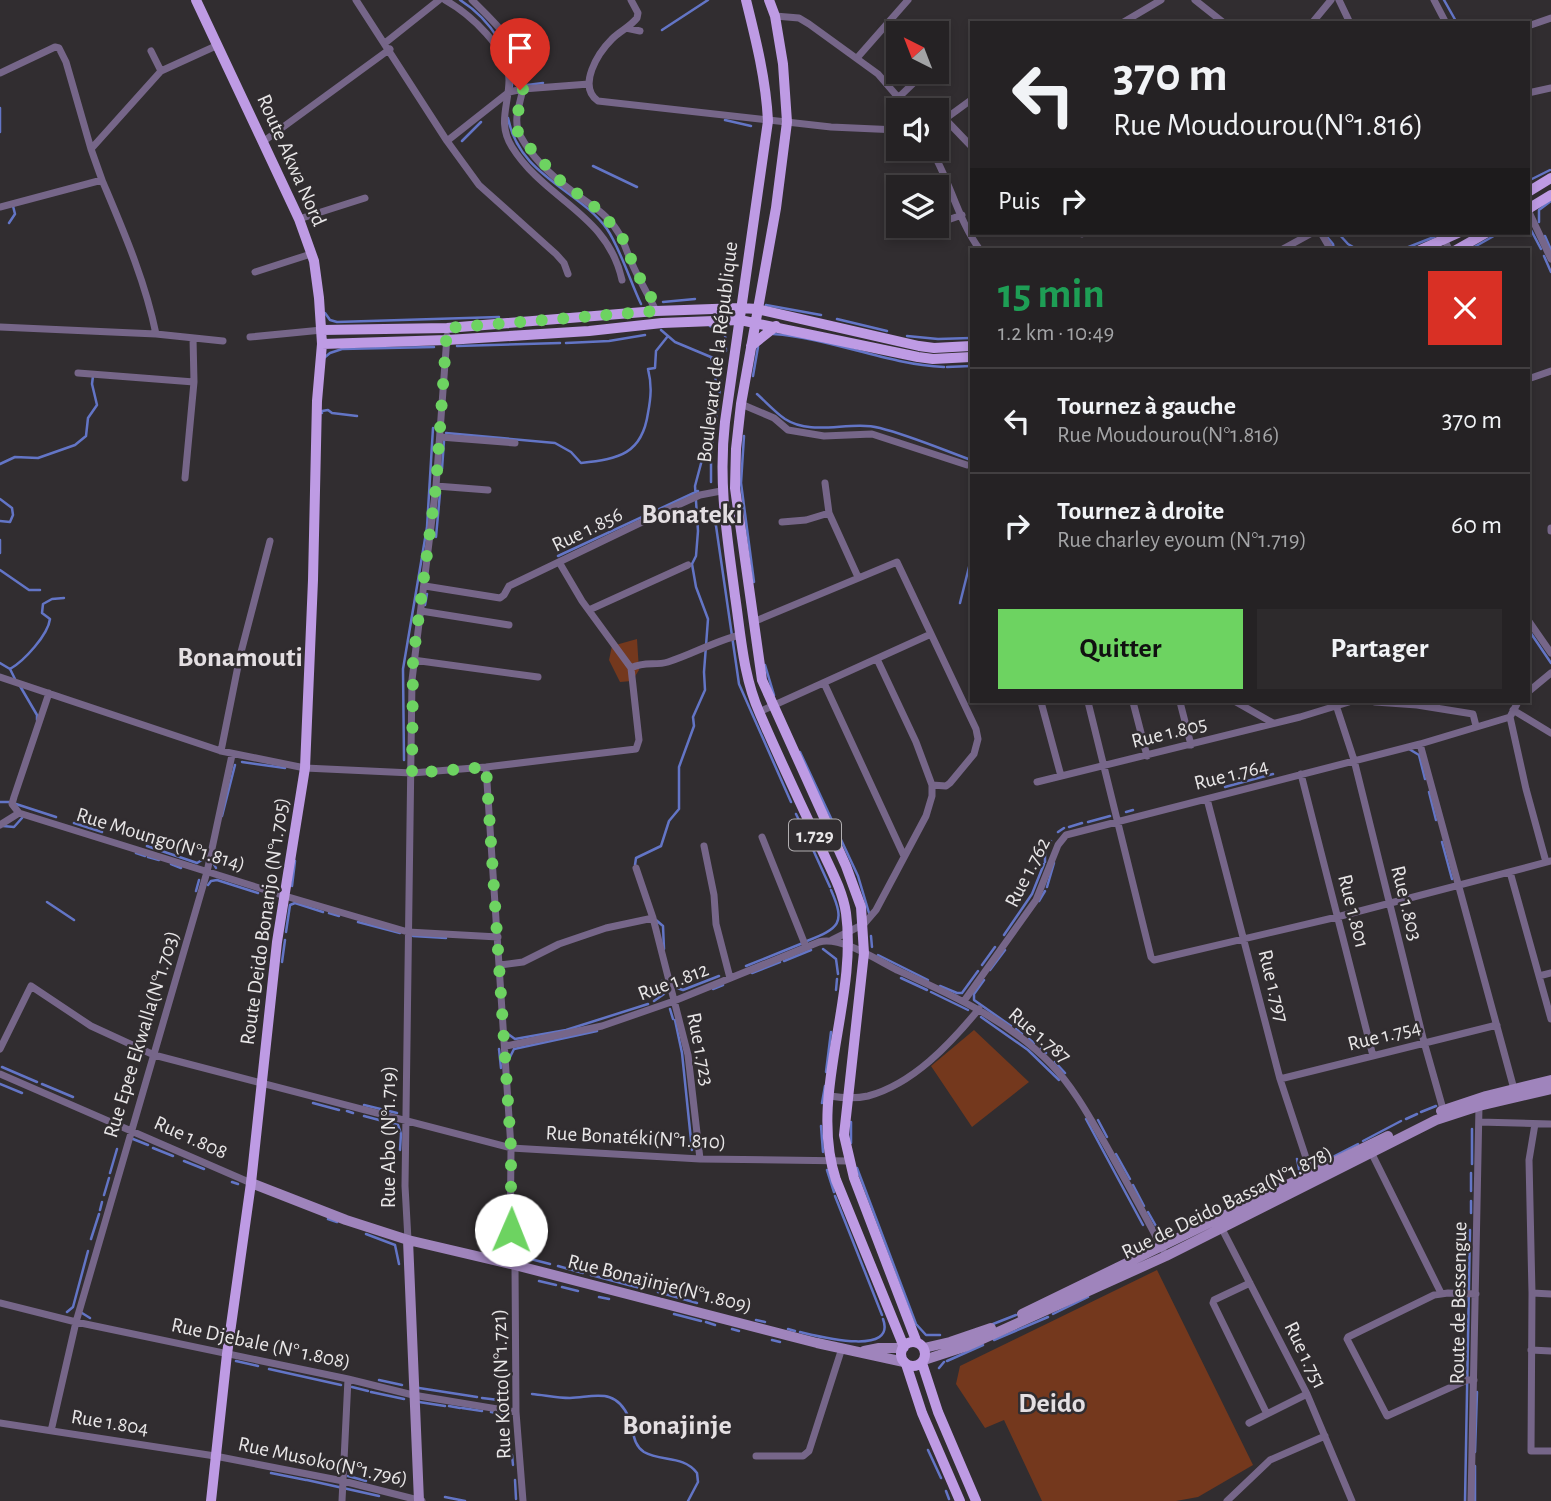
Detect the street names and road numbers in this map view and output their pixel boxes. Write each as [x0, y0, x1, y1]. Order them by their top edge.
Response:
street label: Route Akwa Nord [253, 91, 330, 229]
street label: Boulevard de la République [694, 240, 741, 464]
street label: Rue 1.856 [549, 503, 626, 555]
street label: Rue 1.805 [1129, 713, 1209, 752]
street label: Rue 1.764 [1192, 755, 1270, 794]
street label: Route Deido Bonanjo (N°1.705) [237, 796, 292, 1046]
street label: Rue Moungo(N°1.814) [74, 804, 248, 875]
road number: 1.729 [789, 820, 841, 850]
street label: Rue 1.762 [1001, 834, 1054, 911]
street label: Rue 1.803 [1387, 863, 1426, 943]
street label: Rue 1.801 [1334, 872, 1373, 950]
street label: Rue Epee Ekwalla(N°1.703) [100, 928, 183, 1140]
street label: Rue 1.797 [1254, 947, 1293, 1025]
street label: Rue 1.812 [635, 958, 711, 1005]
street label: Rue 1.787 [1004, 1003, 1075, 1068]
street label: Rue 1.723 [683, 1011, 718, 1087]
street label: Rue 1.754 [1345, 1016, 1423, 1055]
street label: Rue Abo (N°1.719) [378, 1066, 399, 1208]
street label: Rue 1.808 [151, 1112, 231, 1163]
street label: Rue Bonatéki(N°1.810) [545, 1122, 727, 1153]
street label: Rue de Deido Bassa(N°1.878) [1118, 1142, 1336, 1263]
street label: Route de Bessengue [1447, 1221, 1470, 1385]
street label: Rue Bonajinje(N°1.809) [565, 1250, 754, 1317]
street label: Rue Kotto(N°1.721) [488, 1308, 515, 1459]
street label: Rue Djebale (N° 1.808) [169, 1314, 352, 1373]
street label: Rue 1.751 [1280, 1318, 1331, 1392]
street label: Rue 1.804 [70, 1406, 150, 1439]
street label: Rue Musoko(N°1.796) [236, 1433, 410, 1490]

